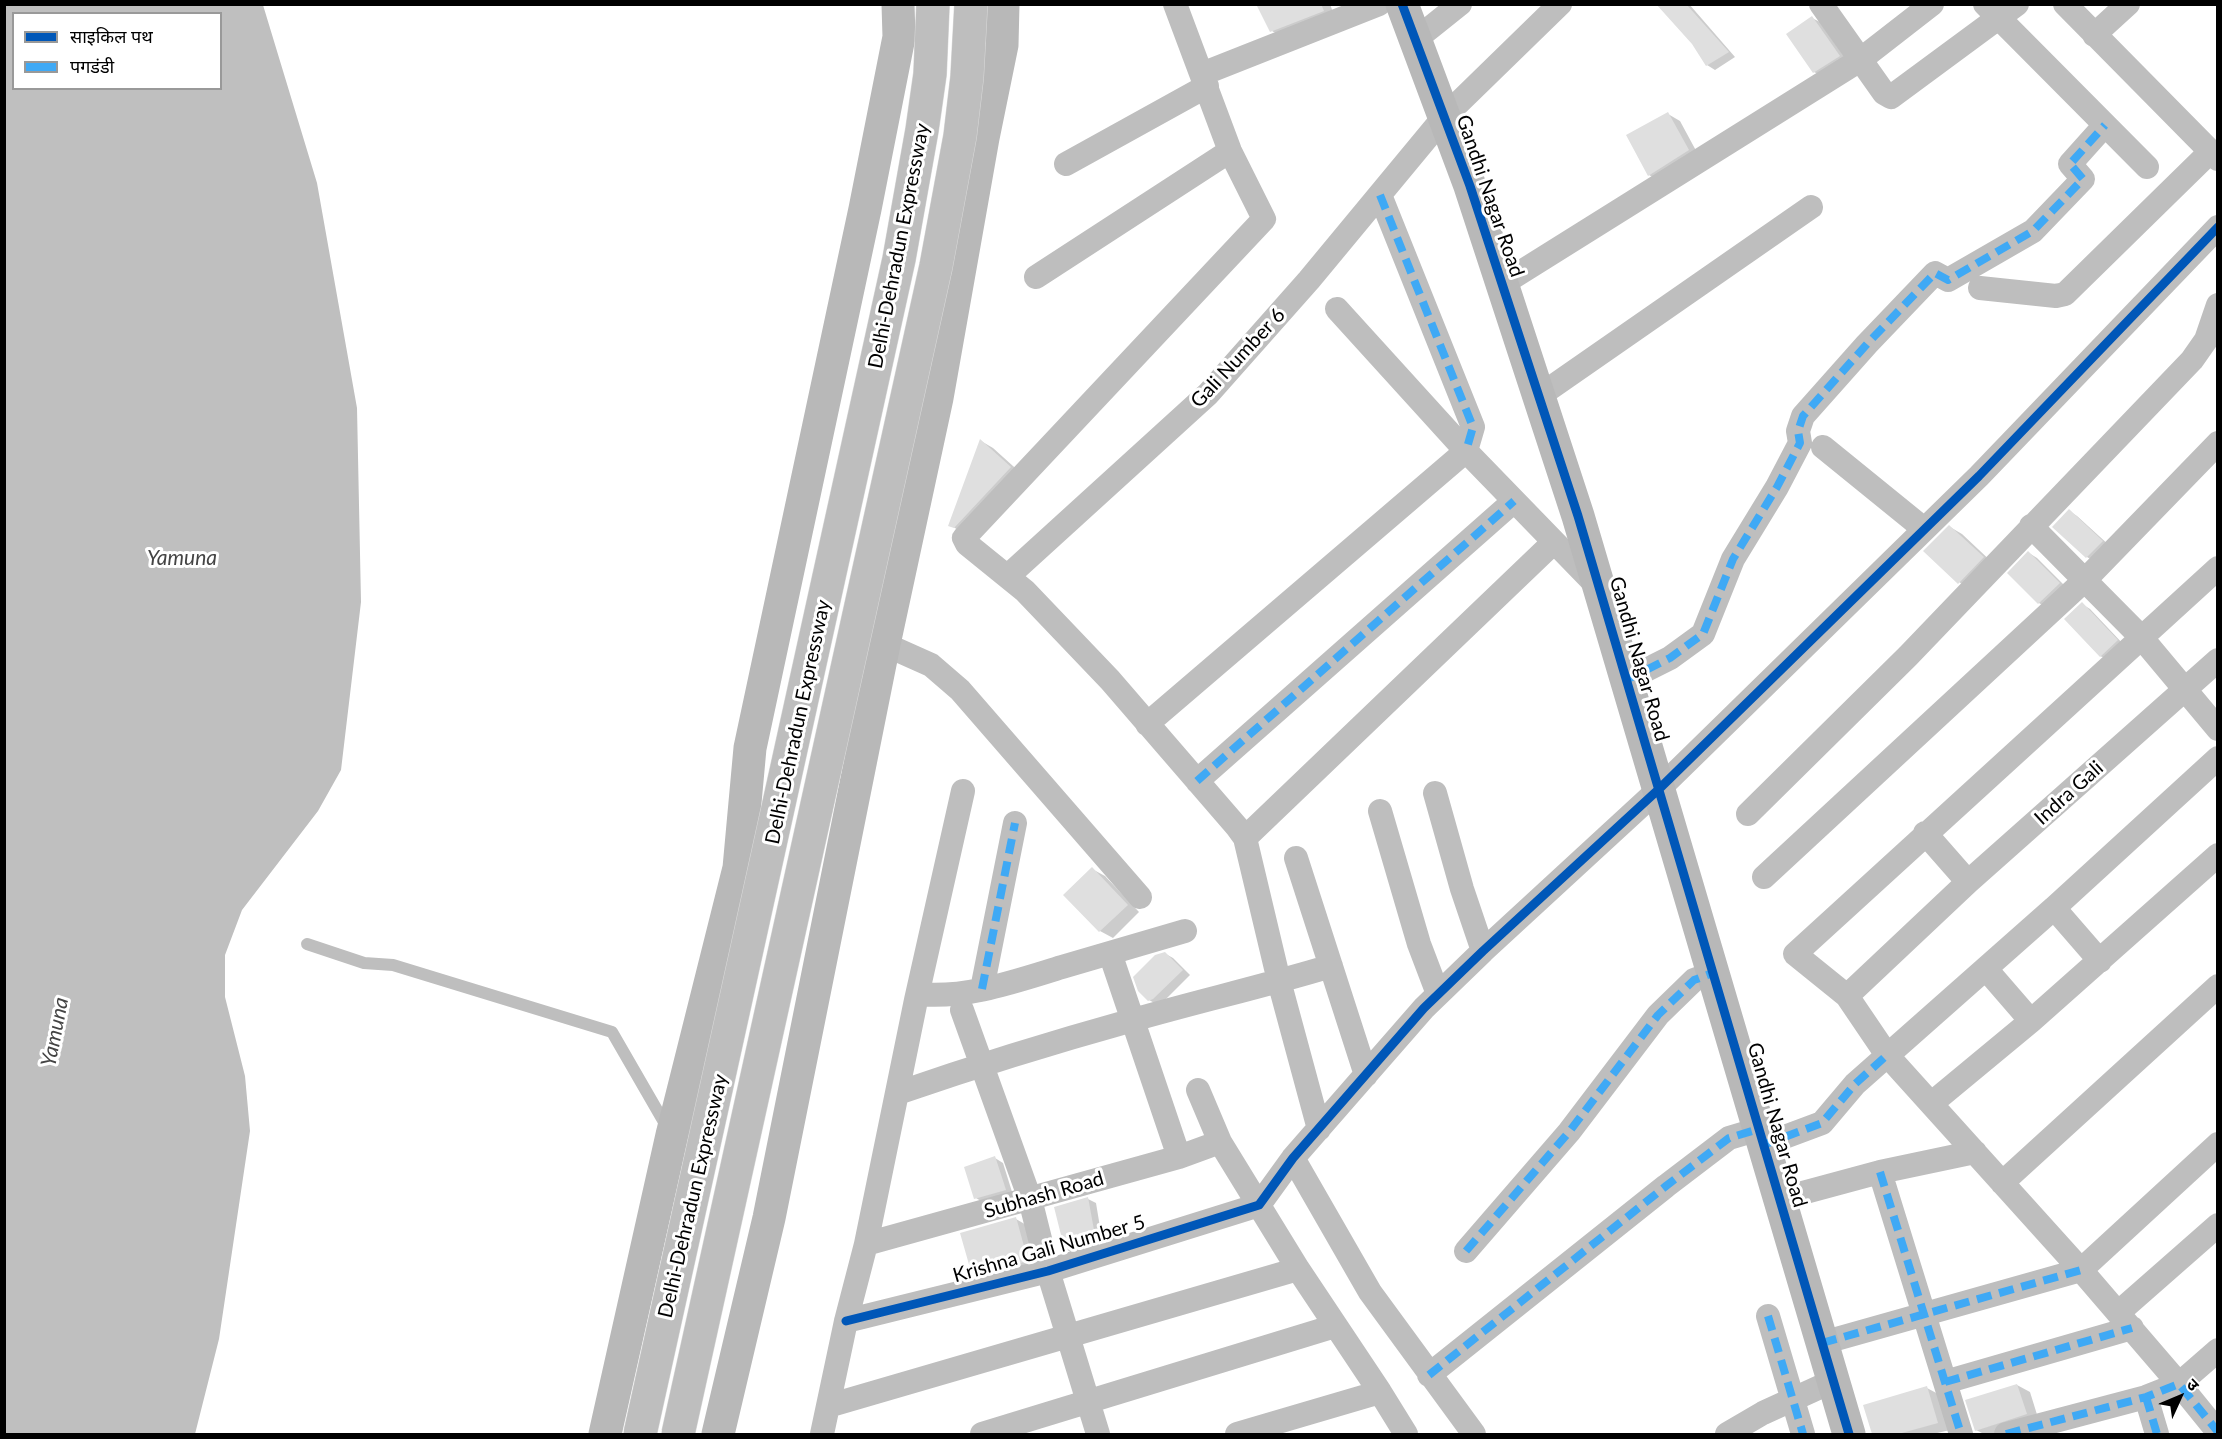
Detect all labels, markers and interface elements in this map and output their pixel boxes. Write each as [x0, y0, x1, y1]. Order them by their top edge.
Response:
legend [12, 12, 222, 90]
text: साइकिल पथ [70, 25, 153, 47]
text: पगडंडी [70, 55, 114, 77]
street label: Gandhi Nagar Road [1451, 112, 1529, 280]
street label: Delhi-Dehradun Expressway [863, 121, 935, 371]
street label: Gali Number 6 [1186, 303, 1290, 413]
water label: Yamuna [147, 545, 217, 571]
street label: Gandhi Nagar Road [1604, 574, 1674, 744]
street label: Delhi-Dehradun Expressway [760, 598, 836, 846]
street label: Indra Gali [2030, 756, 2108, 830]
water label: Yamuna [36, 995, 74, 1069]
street label: Gandhi Nagar Road [1742, 1040, 1812, 1210]
street label: Delhi-Dehradun Expressway [653, 1072, 733, 1320]
street label: Subhash Road [981, 1166, 1107, 1224]
street label: Krishna Gali Number 5 [950, 1210, 1148, 1288]
north arrow [2150, 1367, 2210, 1427]
text: उ [2183, 1374, 2203, 1394]

